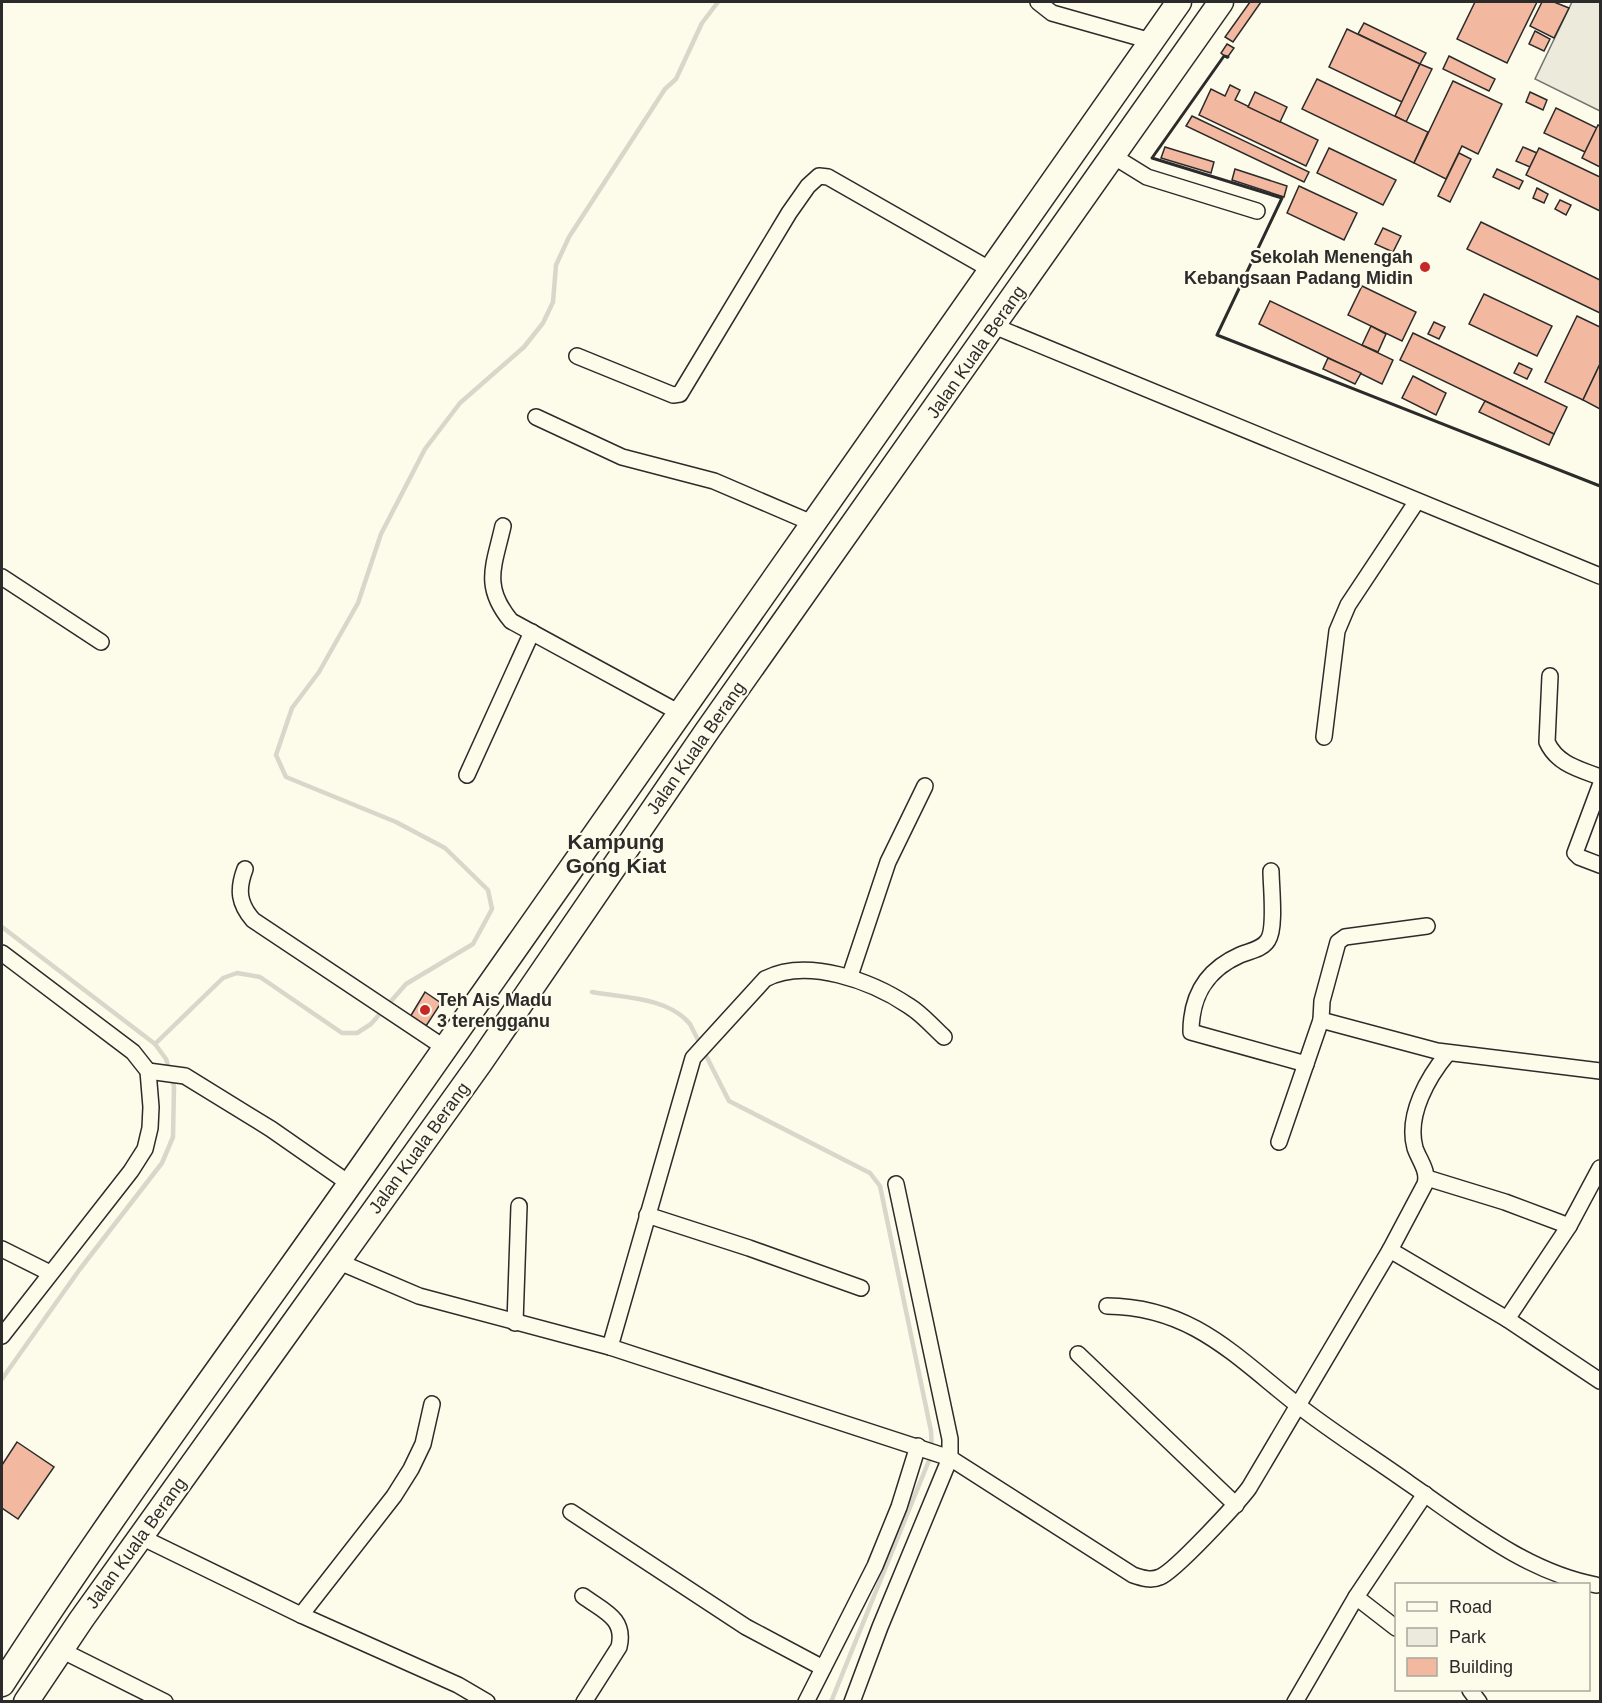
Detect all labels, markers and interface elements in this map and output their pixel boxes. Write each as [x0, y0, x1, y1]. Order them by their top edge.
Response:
place label: Sekolah Menengah Kebangsaan Padang Midin [1184, 247, 1413, 288]
marker: Sekolah Menengah Kebangsaan Padang Midin [1418, 260, 1432, 274]
street label: Jalan Kuala Berang [923, 282, 1029, 422]
street label: Jalan Kuala Berang [643, 678, 749, 818]
district label: Kampung Gong Kiat [566, 830, 666, 877]
place label: Teh Ais Madu 3 terengganu [437, 990, 552, 1031]
marker: Teh Ais Madu 3 terengganu [418, 1003, 432, 1017]
street label: Jalan Kuala Berang [365, 1079, 473, 1217]
street label: Jalan Kuala Berang [82, 1474, 190, 1612]
legend [1395, 1583, 1590, 1691]
text: Road [1449, 1597, 1492, 1617]
text: Park [1449, 1627, 1487, 1647]
text: Building [1449, 1657, 1513, 1677]

